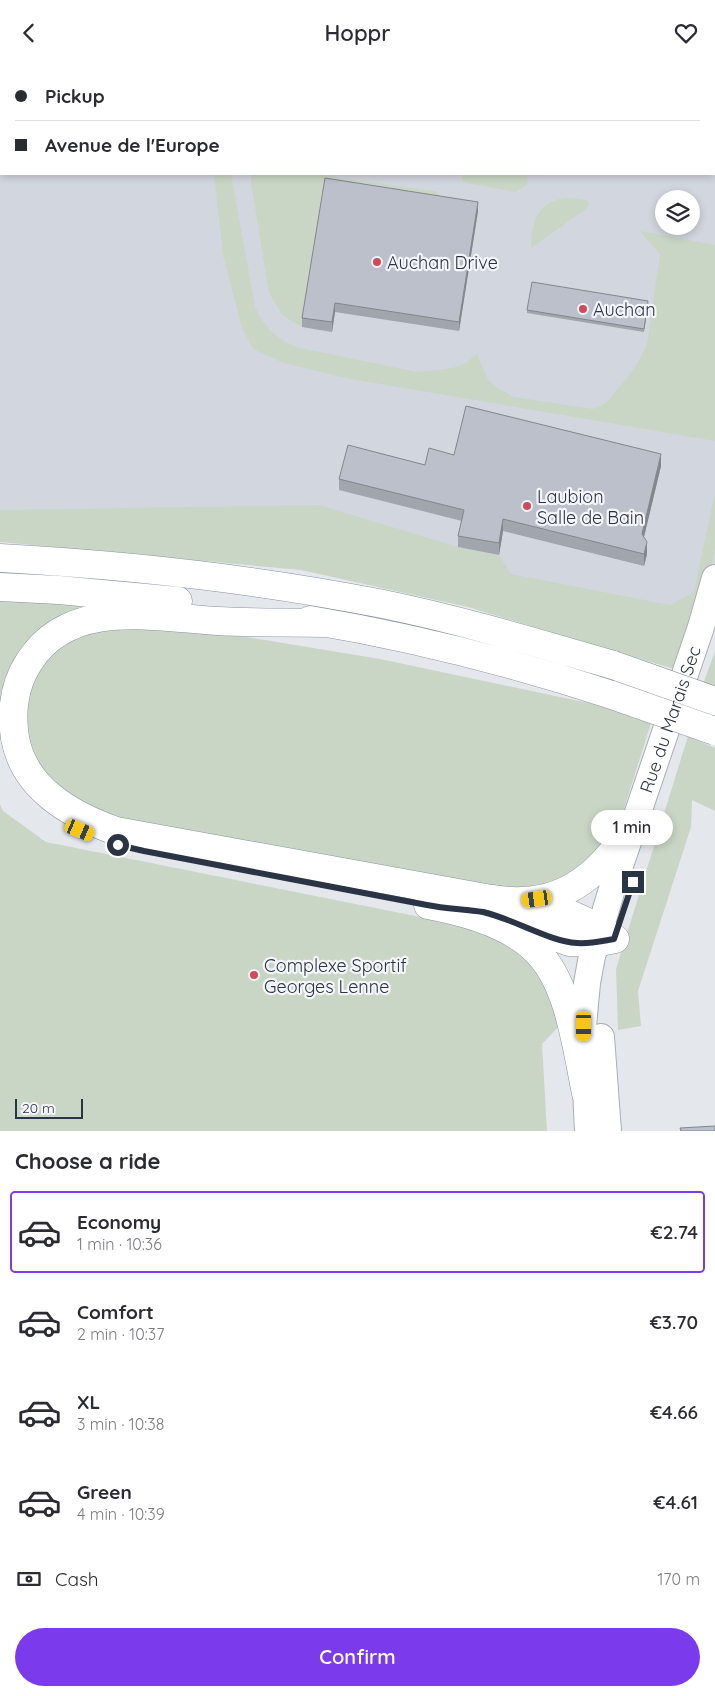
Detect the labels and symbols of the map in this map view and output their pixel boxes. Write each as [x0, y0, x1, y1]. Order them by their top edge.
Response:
place label: Auchan Drive [387, 251, 498, 274]
marker: Auchan Drive [371, 256, 383, 268]
place label: Auchan [593, 298, 656, 321]
marker: Auchan [577, 303, 589, 315]
place label: Laubion Salle de Bain [537, 485, 644, 529]
marker: Laubion Salle de Bain [521, 500, 533, 512]
street label: Rue du Marais Sec [634, 643, 705, 796]
callout: 1 min [592, 809, 674, 845]
car [63, 817, 96, 843]
route start [107, 834, 129, 856]
route end [622, 871, 644, 893]
car [521, 889, 552, 909]
place label: Complexe Sportif Georges Lenne [264, 954, 407, 998]
marker: Complexe Sportif Georges Lenne [248, 969, 260, 981]
car [576, 1011, 591, 1041]
scale bar [15, 1096, 82, 1119]

